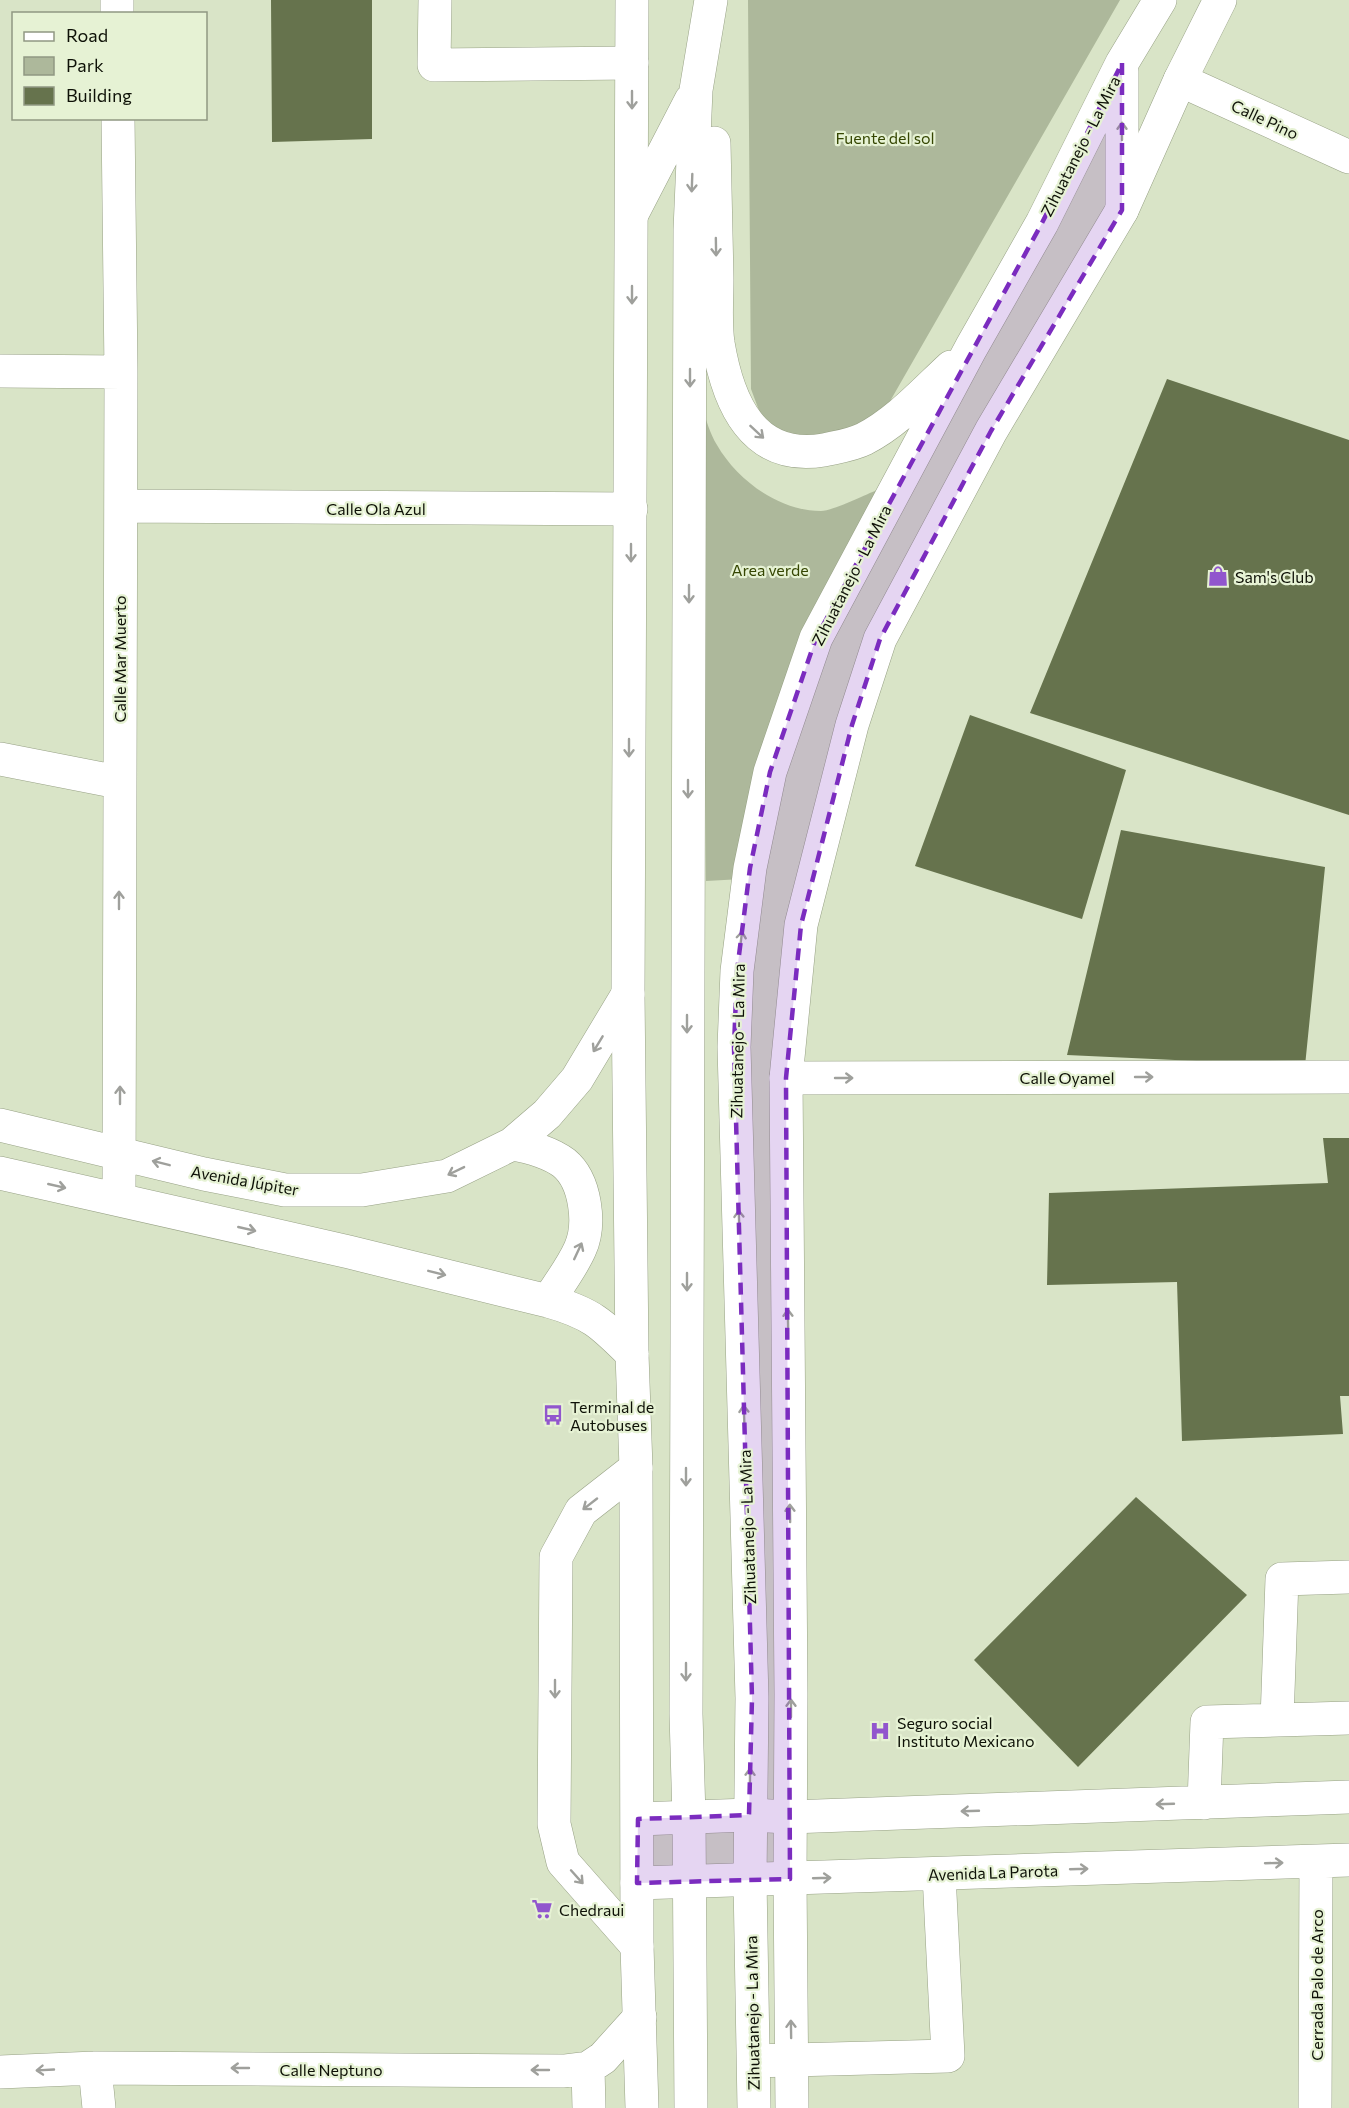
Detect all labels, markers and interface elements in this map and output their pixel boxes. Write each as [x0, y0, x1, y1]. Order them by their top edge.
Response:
legend [12, 12, 207, 120]
text: Road [66, 24, 108, 46]
text: Park [66, 54, 104, 76]
street label: Zihuatanejo - La Mira [1036, 73, 1124, 219]
text: Building [66, 84, 132, 106]
one-way arrow [626, 90, 638, 110]
street label: Calle Pino [1228, 95, 1302, 143]
one-way arrow [1116, 121, 1128, 141]
park label: Fuente del sol [835, 128, 935, 147]
one-way arrow [687, 173, 698, 193]
one-way arrow [710, 237, 722, 257]
one-way arrow [626, 285, 638, 305]
one-way arrow [684, 368, 696, 388]
one-way arrow [749, 425, 764, 439]
street label: Calle Ola Azul [326, 499, 426, 518]
street label: Zihuatanejo - La Mira [807, 502, 895, 648]
one-way arrow [625, 543, 637, 563]
park label: Area verde [731, 560, 809, 579]
shop icon: Sam's Club [1206, 564, 1230, 588]
place label: Sam's Club [1235, 567, 1314, 586]
one-way arrow [683, 584, 695, 604]
street label: Calle Mar Muerto [110, 596, 129, 723]
one-way arrow [623, 738, 635, 758]
one-way arrow [682, 779, 694, 799]
one-way arrow [113, 890, 125, 910]
one-way arrow [736, 931, 747, 951]
street label: Zihuatanejo - La Mira [726, 963, 748, 1119]
one-way arrow [681, 1014, 693, 1034]
one-way arrow [591, 1035, 603, 1052]
street label: Calle Oyamel [1020, 1068, 1114, 1087]
one-way arrow [1134, 1071, 1154, 1083]
one-way arrow [834, 1072, 854, 1084]
one-way arrow [114, 1085, 126, 1105]
one-way arrow [152, 1157, 171, 1169]
street label: Avenida Júpiter [190, 1161, 301, 1199]
one-way arrow [447, 1166, 465, 1178]
one-way arrow [47, 1180, 66, 1192]
one-way arrow [733, 1209, 744, 1229]
one-way arrow [238, 1223, 257, 1235]
one-way arrow [573, 1242, 584, 1260]
one-way arrow [427, 1268, 446, 1280]
one-way arrow [681, 1272, 693, 1292]
one-way arrow [782, 1308, 794, 1328]
place label: Terminal de Autobuses [570, 1397, 654, 1434]
bus stop icon: Terminal de Autobuses [541, 1403, 565, 1427]
one-way arrow [738, 1404, 750, 1424]
street label: Zihuatanejo - La Mira [735, 1449, 759, 1605]
one-way arrow [680, 1467, 692, 1487]
one-way arrow [582, 1498, 598, 1511]
one-way arrow [784, 1503, 796, 1523]
one-way arrow [680, 1662, 692, 1682]
one-way arrow [549, 1678, 561, 1698]
one-way arrow [785, 1698, 797, 1718]
place label: Seguro social Instituto Mexicano [897, 1713, 1034, 1750]
hospital icon: Seguro social Instituto Mexicano [868, 1719, 892, 1743]
one-way arrow [745, 1767, 756, 1787]
one-way arrow [1155, 1798, 1175, 1810]
one-way arrow [960, 1805, 980, 1816]
one-way arrow [1264, 1858, 1284, 1869]
street label: Avenida La Parota [928, 1860, 1058, 1884]
one-way arrow [1069, 1864, 1089, 1875]
one-way arrow [570, 1870, 584, 1885]
one-way arrow [811, 1872, 831, 1883]
supermarket icon: Chedraui [530, 1897, 554, 1921]
place label: Chedraui [559, 1900, 624, 1919]
street label: Cerrada Palo de Arco [1307, 1909, 1326, 2061]
street label: Zihuatanejo - La Mira [741, 1935, 763, 2091]
one-way arrow [785, 2019, 797, 2039]
street label: Calle Neptuno [279, 2060, 383, 2079]
one-way arrow [230, 2063, 250, 2074]
one-way arrow [35, 2064, 55, 2075]
one-way arrow [530, 2064, 550, 2076]

